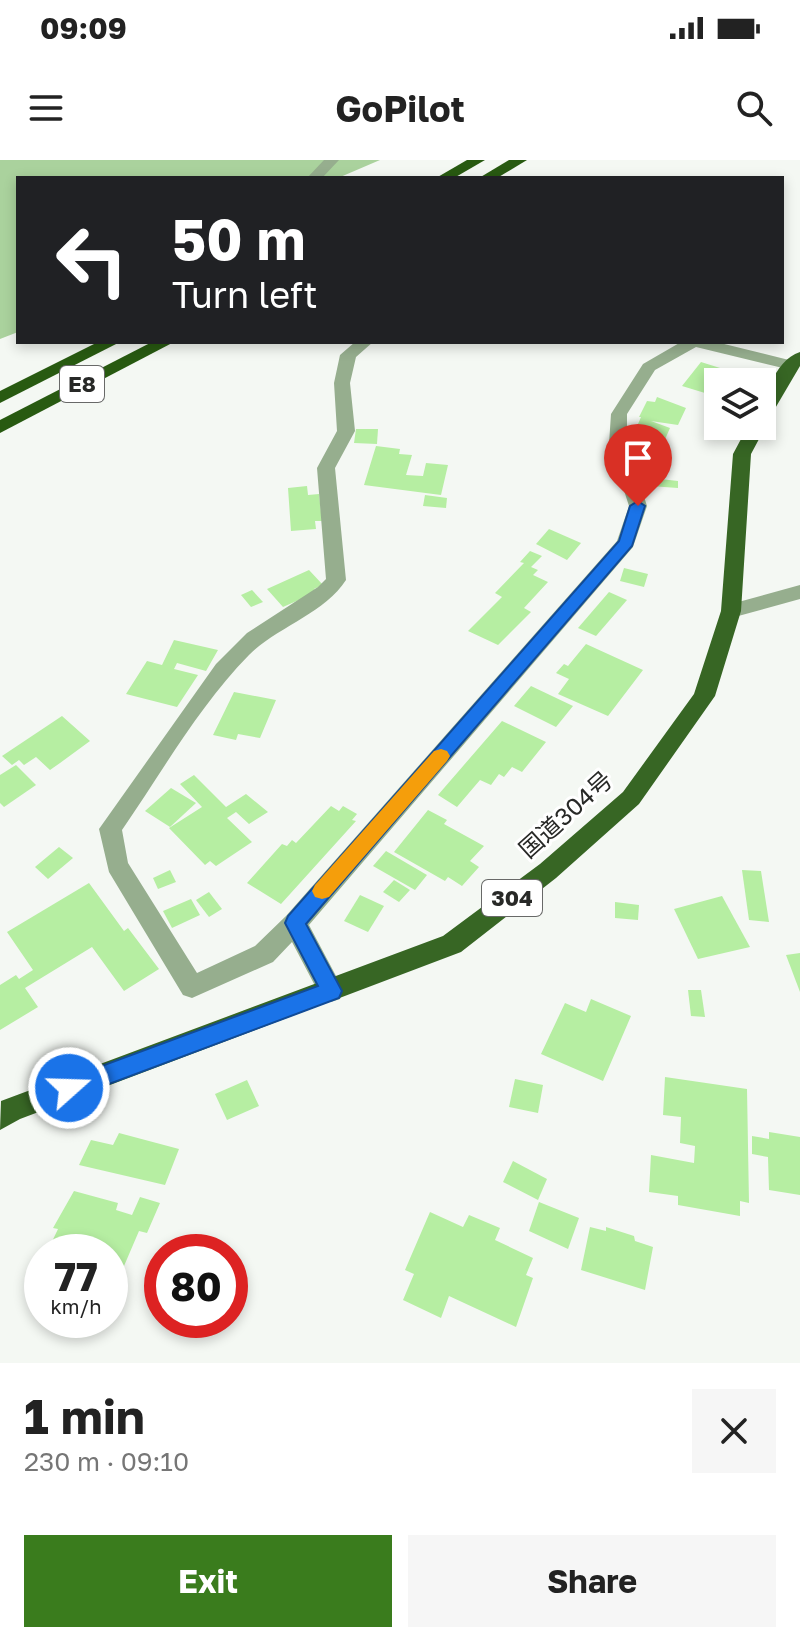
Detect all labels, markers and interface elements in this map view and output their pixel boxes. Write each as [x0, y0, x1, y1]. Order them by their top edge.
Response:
text: 09:09 [40, 10, 127, 46]
icon: menu [24, 86, 68, 130]
icon: search [732, 86, 776, 130]
text: GoPilot [335, 87, 465, 130]
text: 50 m [172, 205, 306, 272]
icon: left [40, 208, 144, 312]
text: Turn left [172, 273, 318, 316]
road number: E8 [60, 366, 104, 402]
map controls [704, 368, 776, 440]
button: layers [704, 368, 776, 440]
pin [604, 424, 672, 506]
icon: arrive [616, 436, 660, 480]
street label: 国道304号 [512, 764, 618, 863]
road number: 304 [482, 880, 542, 916]
position arrow [27, 1046, 111, 1130]
speed limit sign: 80 [144, 1234, 248, 1338]
text: 77 [54, 1252, 98, 1300]
text: km/h [51, 1294, 101, 1318]
text: 1 min [24, 1387, 145, 1445]
button: close [692, 1389, 776, 1473]
text: 230 m · 09:10 [24, 1446, 189, 1477]
button: Exit [24, 1535, 392, 1627]
button: Share [408, 1535, 776, 1627]

